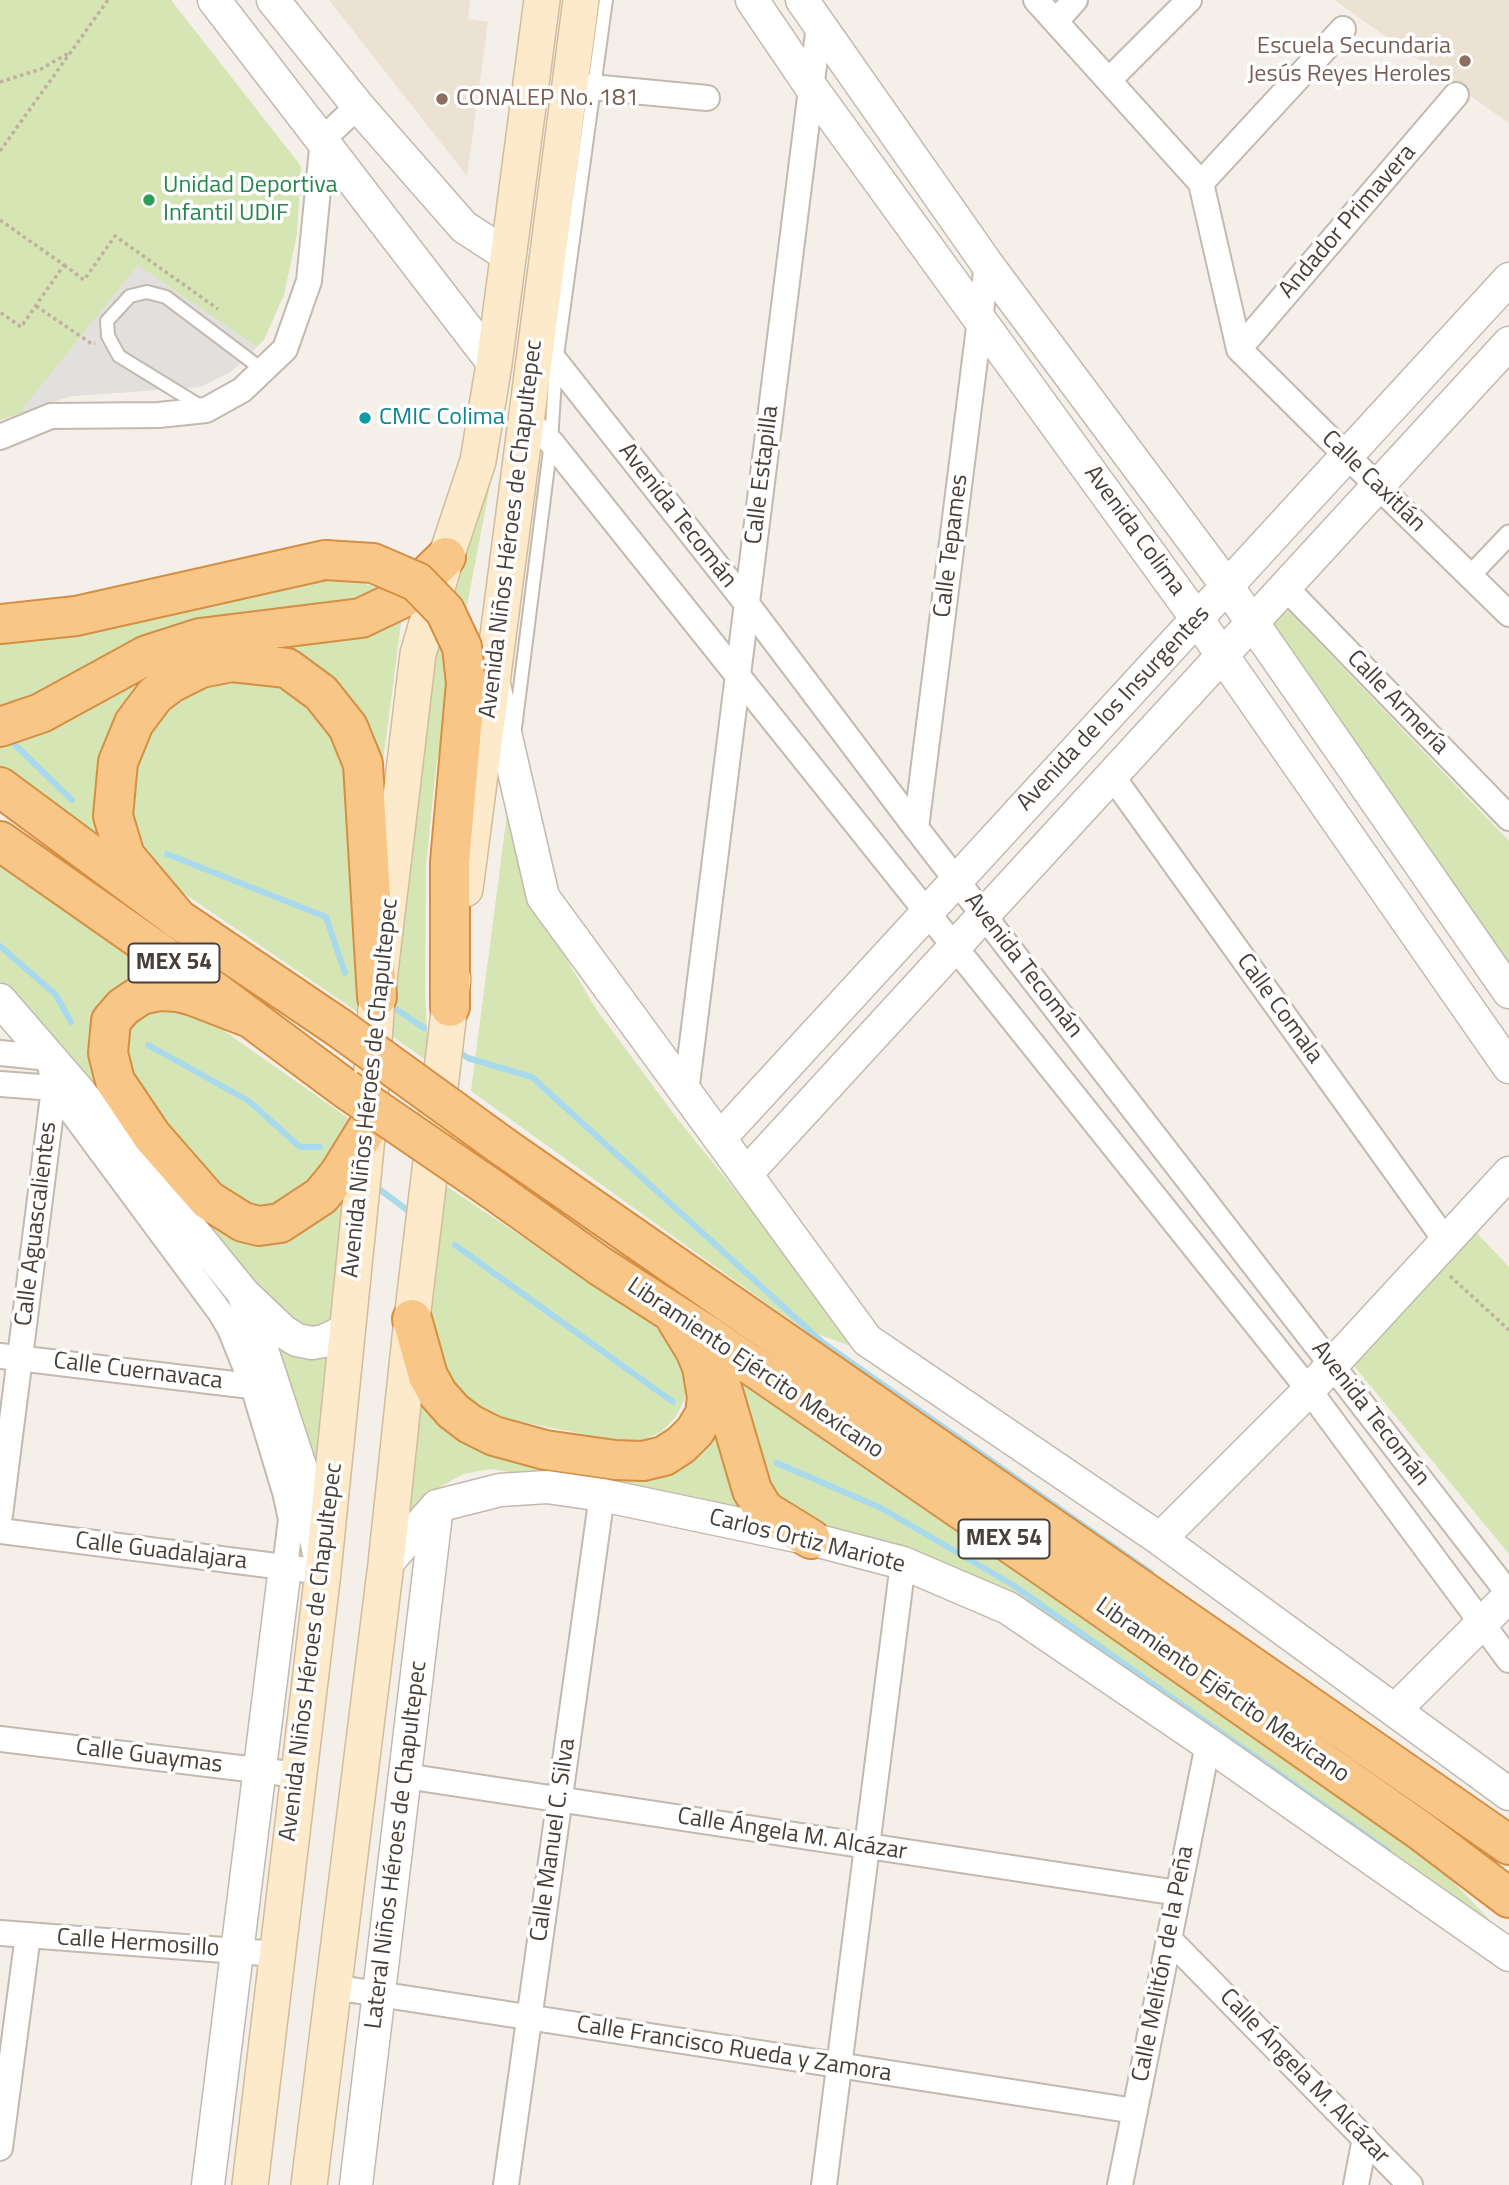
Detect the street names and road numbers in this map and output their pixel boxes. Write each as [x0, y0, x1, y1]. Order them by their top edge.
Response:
street label: Andador Primavera [1273, 139, 1423, 305]
street label: Avenida Niños Héroes de Chapultepec [474, 338, 550, 720]
street label: Calle Estapilla [740, 404, 786, 546]
street label: Calle Caxitlán [1315, 425, 1431, 539]
street label: Avenida Tecomán [611, 438, 743, 594]
street label: Avenida Colima [1077, 460, 1191, 602]
street label: Calle Tepames [929, 473, 975, 619]
street label: Avenida de los Insurgentes [1011, 600, 1217, 818]
street label: Calle Armería [1340, 645, 1454, 761]
street label: Avenida Tecomán [957, 888, 1089, 1044]
street label: Avenida Niños Héroes de Chapultepec [337, 897, 405, 1279]
road number: MEX 54 [128, 944, 220, 982]
street label: Calle Comala [1230, 948, 1328, 1070]
street label: Calle Aguascalientes [10, 1120, 64, 1328]
street label: Libramiento Ejército Mexicano [621, 1272, 889, 1466]
street label: Avenida Tecomán [1304, 1336, 1436, 1492]
street label: Calle Cuernavaca [52, 1347, 224, 1397]
street label: Avenida Niños Héroes de Chapultepec [274, 1461, 350, 1843]
street label: Carlos Ortiz Mariote [706, 1504, 908, 1580]
road number: MEX 54 [958, 1520, 1050, 1558]
street label: Calle Guadalajara [73, 1527, 249, 1577]
street label: Libramiento Ejército Mexicano [1089, 1592, 1355, 1790]
street label: Lateral Niños Héroes de Chapultepec [360, 1659, 434, 2031]
street label: Calle Guaymas [74, 1734, 224, 1780]
street label: Calle Manuel C. Silva [525, 1736, 583, 1944]
street label: Calle Ángela M. Alcázar [675, 1803, 909, 1867]
street label: Calle Melitón de la Peña [1127, 1844, 1201, 2084]
street label: Calle Hermosillo [56, 1924, 220, 1964]
street label: Calle Ángela M. Alcázar [1213, 1983, 1395, 2171]
street label: Calle Francisco Rueda y Zamora [574, 2011, 894, 2089]

